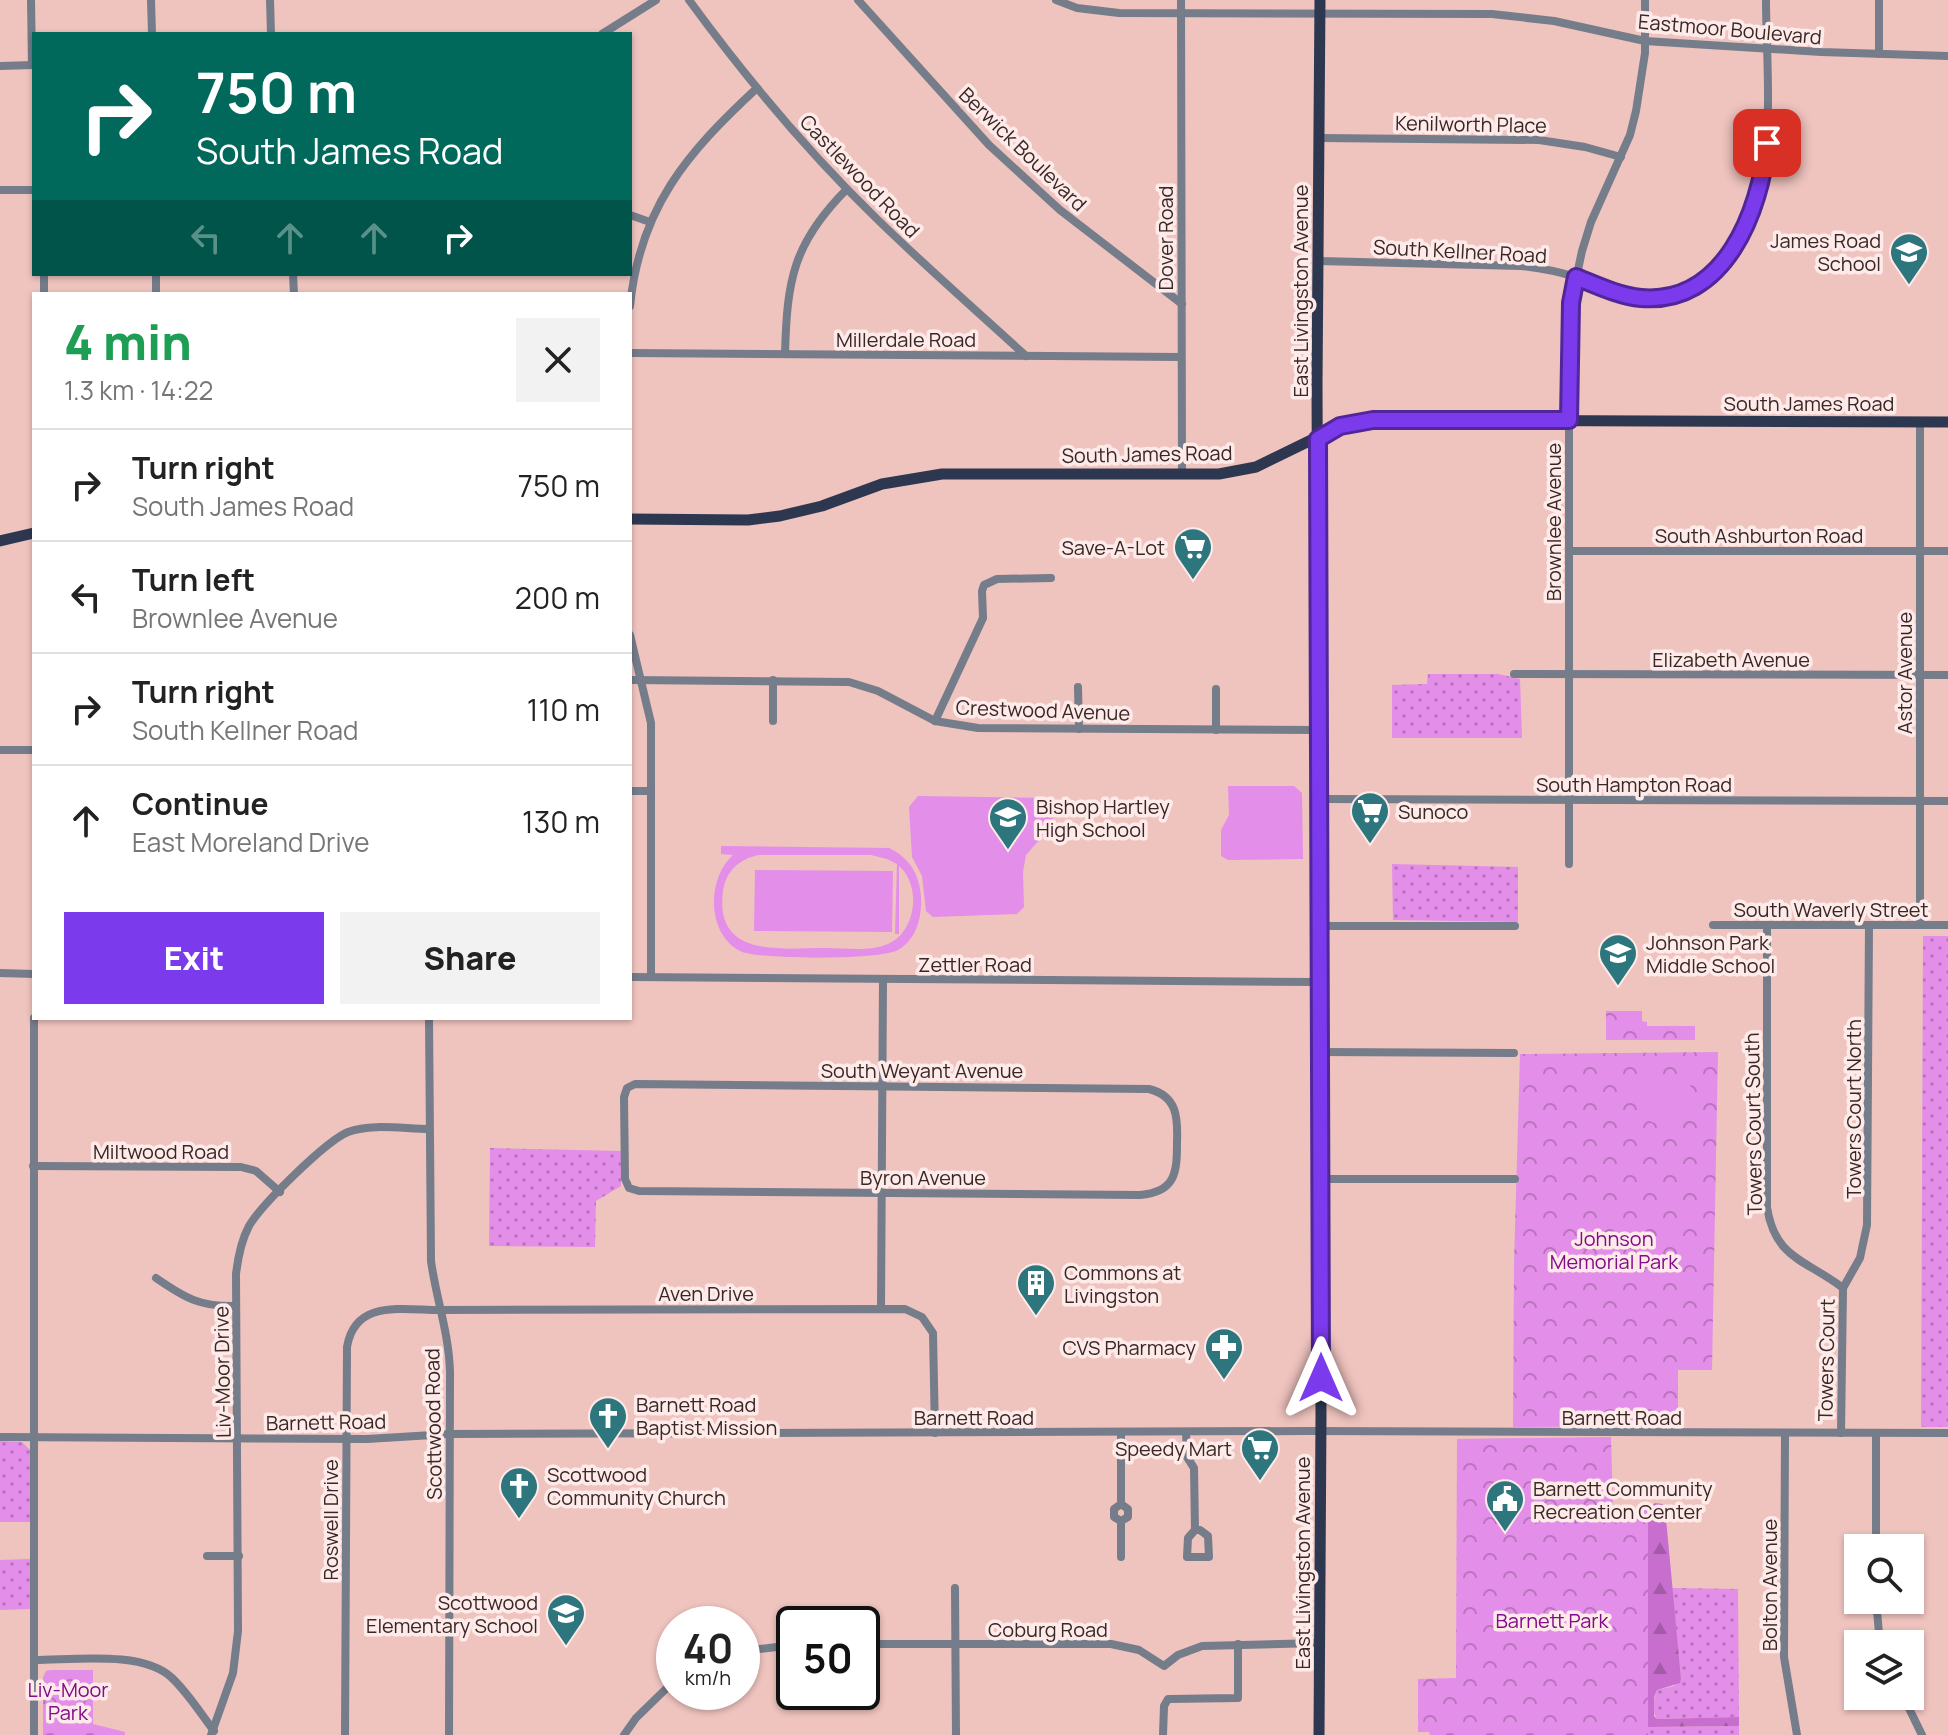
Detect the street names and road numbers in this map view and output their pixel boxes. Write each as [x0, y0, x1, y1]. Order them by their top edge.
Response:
street label: Eastmoor Boulevard [1637, 8, 1823, 50]
street label: Berwick Boulevard [953, 81, 1093, 217]
street label: Castlewood Road [794, 108, 926, 244]
street label: Kenilworth Place [1395, 109, 1547, 139]
street label: East Livingston Avenue [1287, 185, 1314, 397]
street label: Dover Road [1152, 186, 1179, 290]
street label: South Kellner Road [1372, 233, 1548, 269]
street label: Millerdale Road [836, 326, 976, 353]
street label: South James Road [1724, 390, 1894, 417]
street label: South James Road [1061, 439, 1233, 469]
street label: Brownlee Avenue [1540, 443, 1567, 601]
street label: South Ashburton Road [1655, 522, 1863, 549]
street label: Astor Avenue [1891, 612, 1918, 734]
street label: Elizabeth Avenue [1652, 646, 1810, 673]
street label: Crestwood Avenue [955, 693, 1131, 727]
street label: South Hampton Road [1536, 771, 1732, 798]
street label: South Waverly Street [1733, 896, 1929, 923]
street label: Zettler Road [918, 951, 1032, 978]
street label: Towers Court North [1840, 1019, 1867, 1199]
street label: Towers Court South [1738, 1032, 1768, 1216]
street label: South Weyant Avenue [821, 1057, 1023, 1084]
street label: Miltwood Road [93, 1138, 229, 1165]
street label: Byron Avenue [860, 1164, 986, 1191]
street label: Aven Drive [658, 1280, 754, 1307]
street label: Towers Court [1811, 1298, 1841, 1422]
street label: Liv-Moor Drive [207, 1306, 237, 1438]
street label: Scottwood Road [418, 1348, 448, 1500]
street label: Barnett Road [914, 1404, 1034, 1431]
street label: Barnett Road [1562, 1404, 1682, 1431]
street label: Barnett Road [266, 1407, 386, 1437]
street label: East Livingston Avenue [1289, 1457, 1316, 1669]
street label: Roswell Drive [317, 1459, 344, 1581]
street label: Bolton Avenue [1756, 1519, 1783, 1651]
street label: Coburg Road [988, 1616, 1108, 1643]

